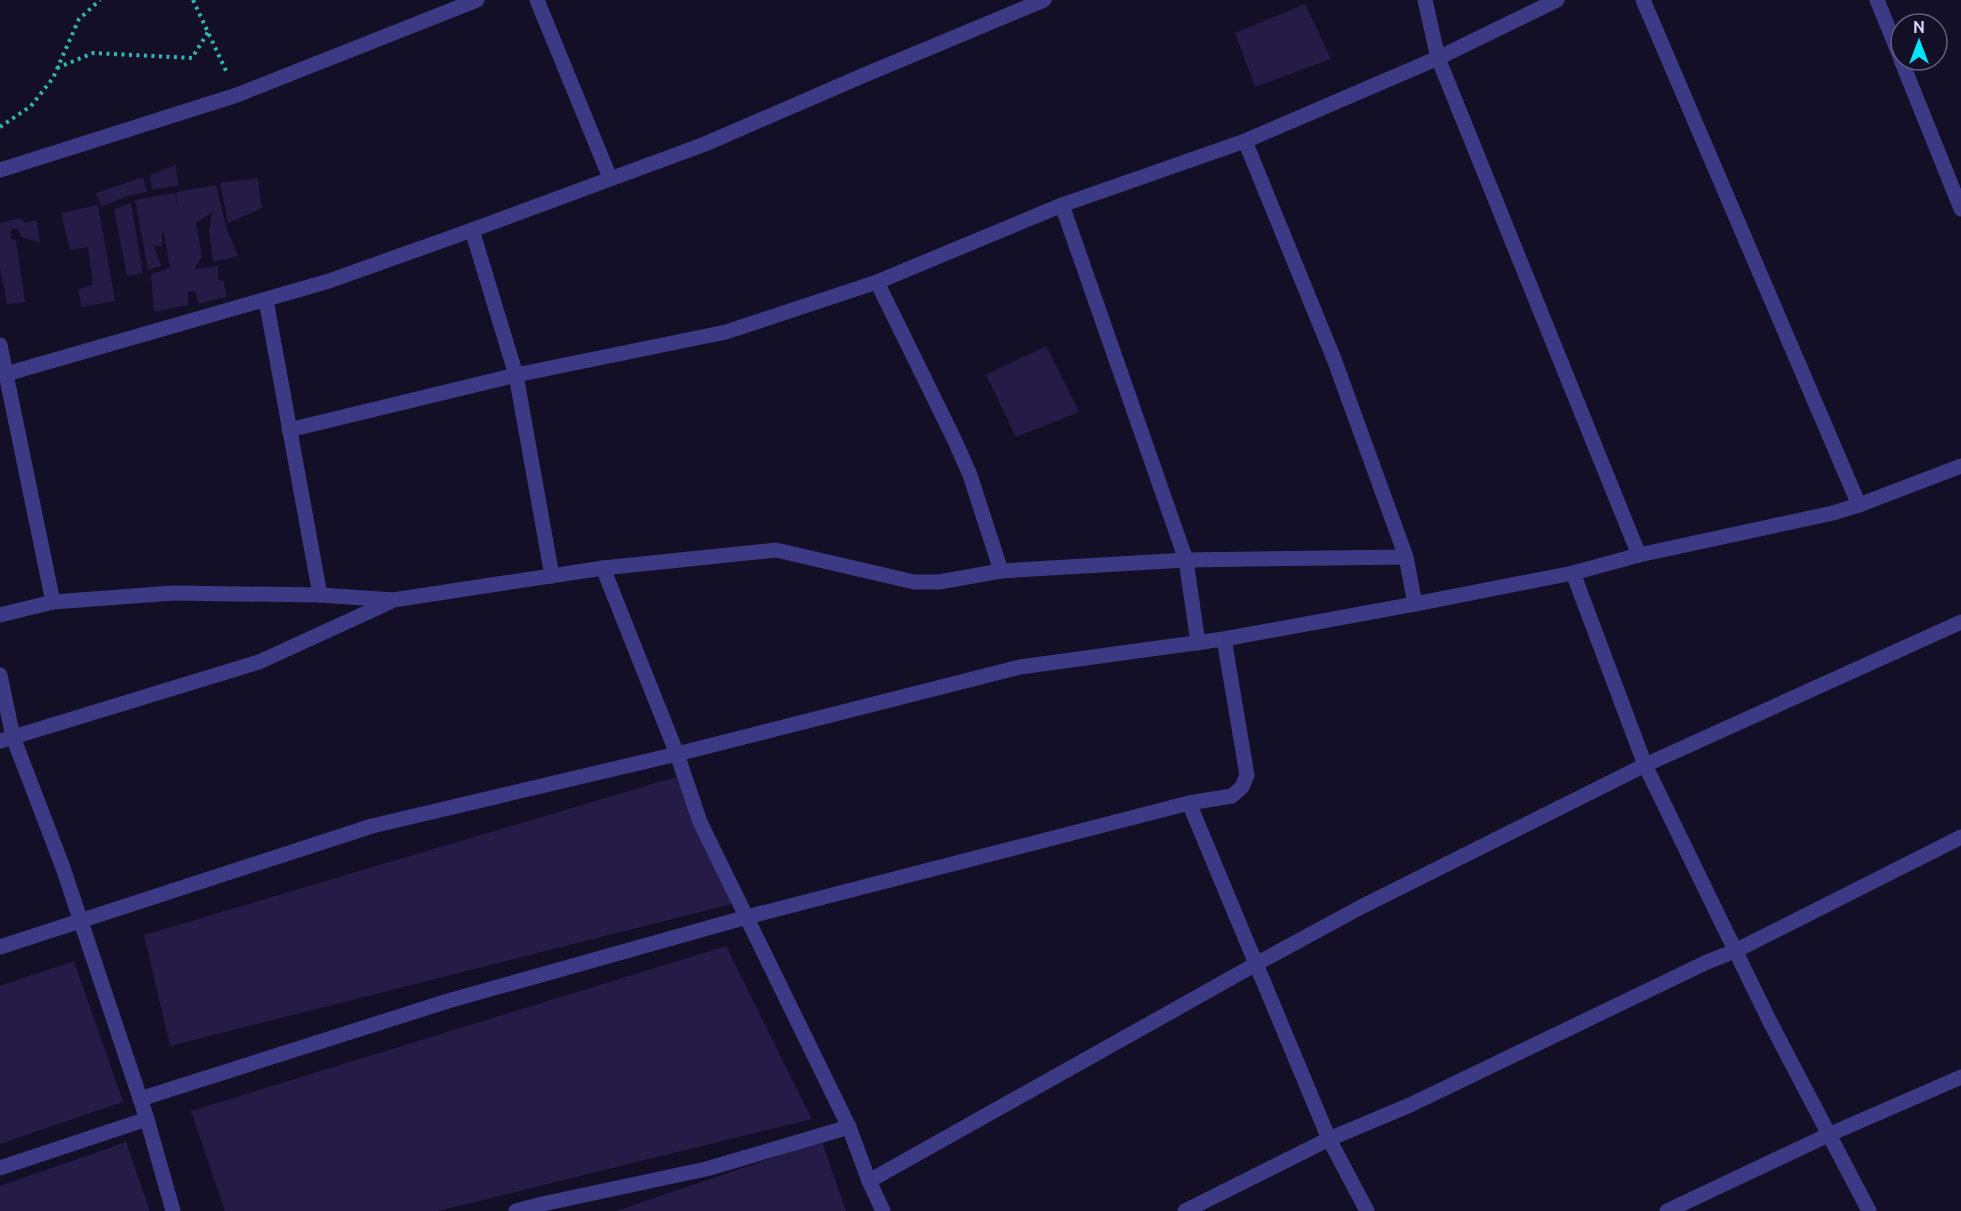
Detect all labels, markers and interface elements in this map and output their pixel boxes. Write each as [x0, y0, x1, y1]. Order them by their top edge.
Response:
north arrow [1889, 12, 1949, 72]
text: N [1913, 18, 1925, 36]

